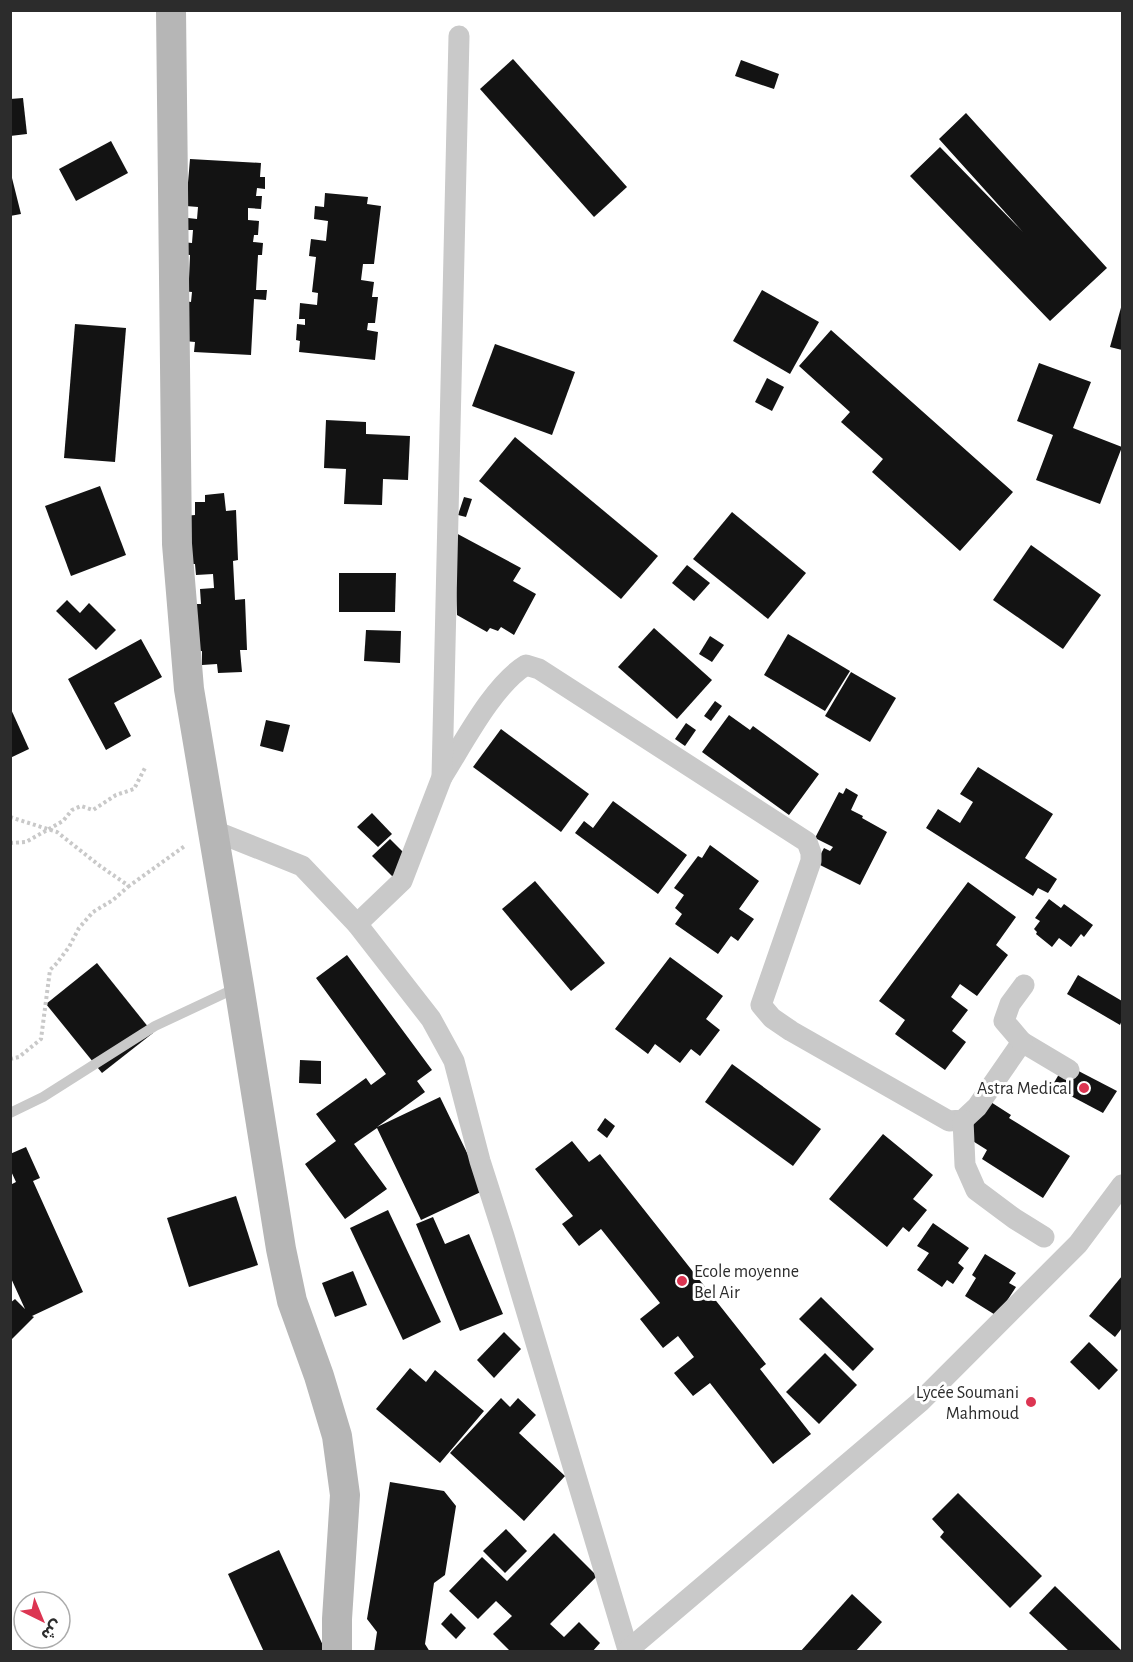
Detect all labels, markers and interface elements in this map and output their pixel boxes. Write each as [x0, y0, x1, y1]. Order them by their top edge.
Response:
place label: Astra Medical [977, 1080, 1072, 1098]
marker: Astra Medical [1077, 1081, 1091, 1095]
place label: Ecole moyenne Bel Air [694, 1263, 799, 1302]
marker: Ecole moyenne Bel Air [675, 1274, 689, 1288]
place label: Lycée Soumani Mahmoud [916, 1384, 1019, 1423]
marker: Lycée Soumani Mahmoud [1024, 1395, 1038, 1409]
north arrow [12, 1590, 72, 1650]
text: ش [37, 1616, 65, 1644]

